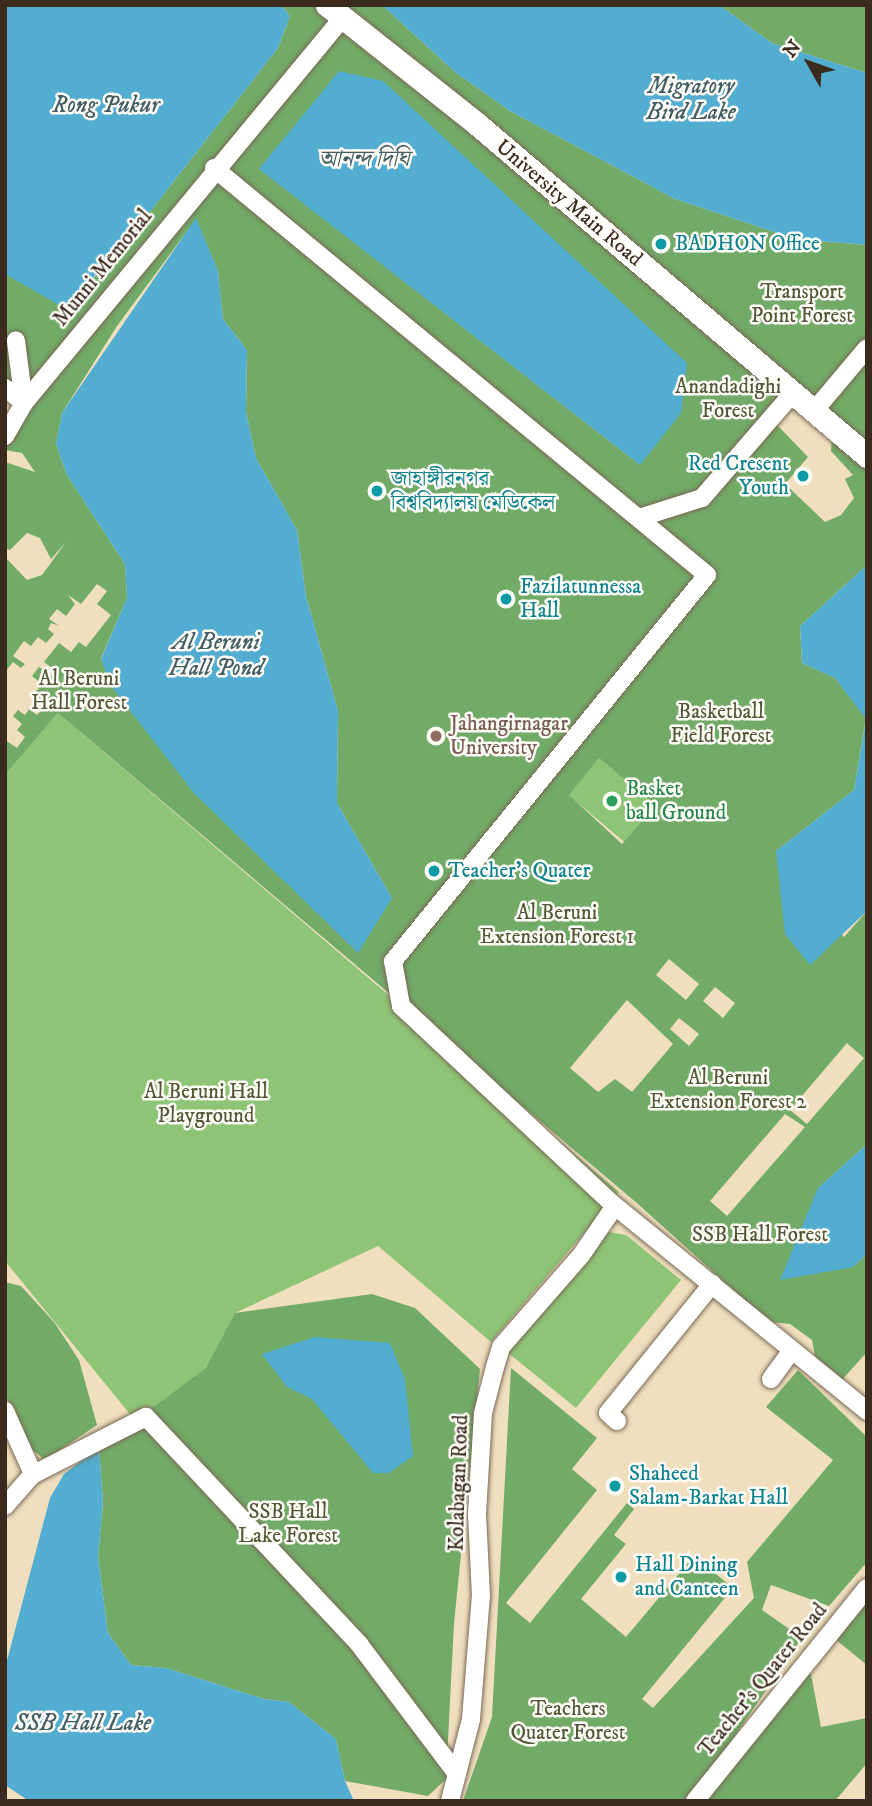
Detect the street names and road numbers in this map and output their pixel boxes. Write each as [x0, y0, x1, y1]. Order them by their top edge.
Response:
street label: University Main Road [490, 134, 648, 272]
street label: Munni Memorial [48, 205, 158, 331]
street label: Kolabagan Road [444, 1414, 474, 1552]
street label: Teacher's Quater Road [693, 1598, 833, 1762]

